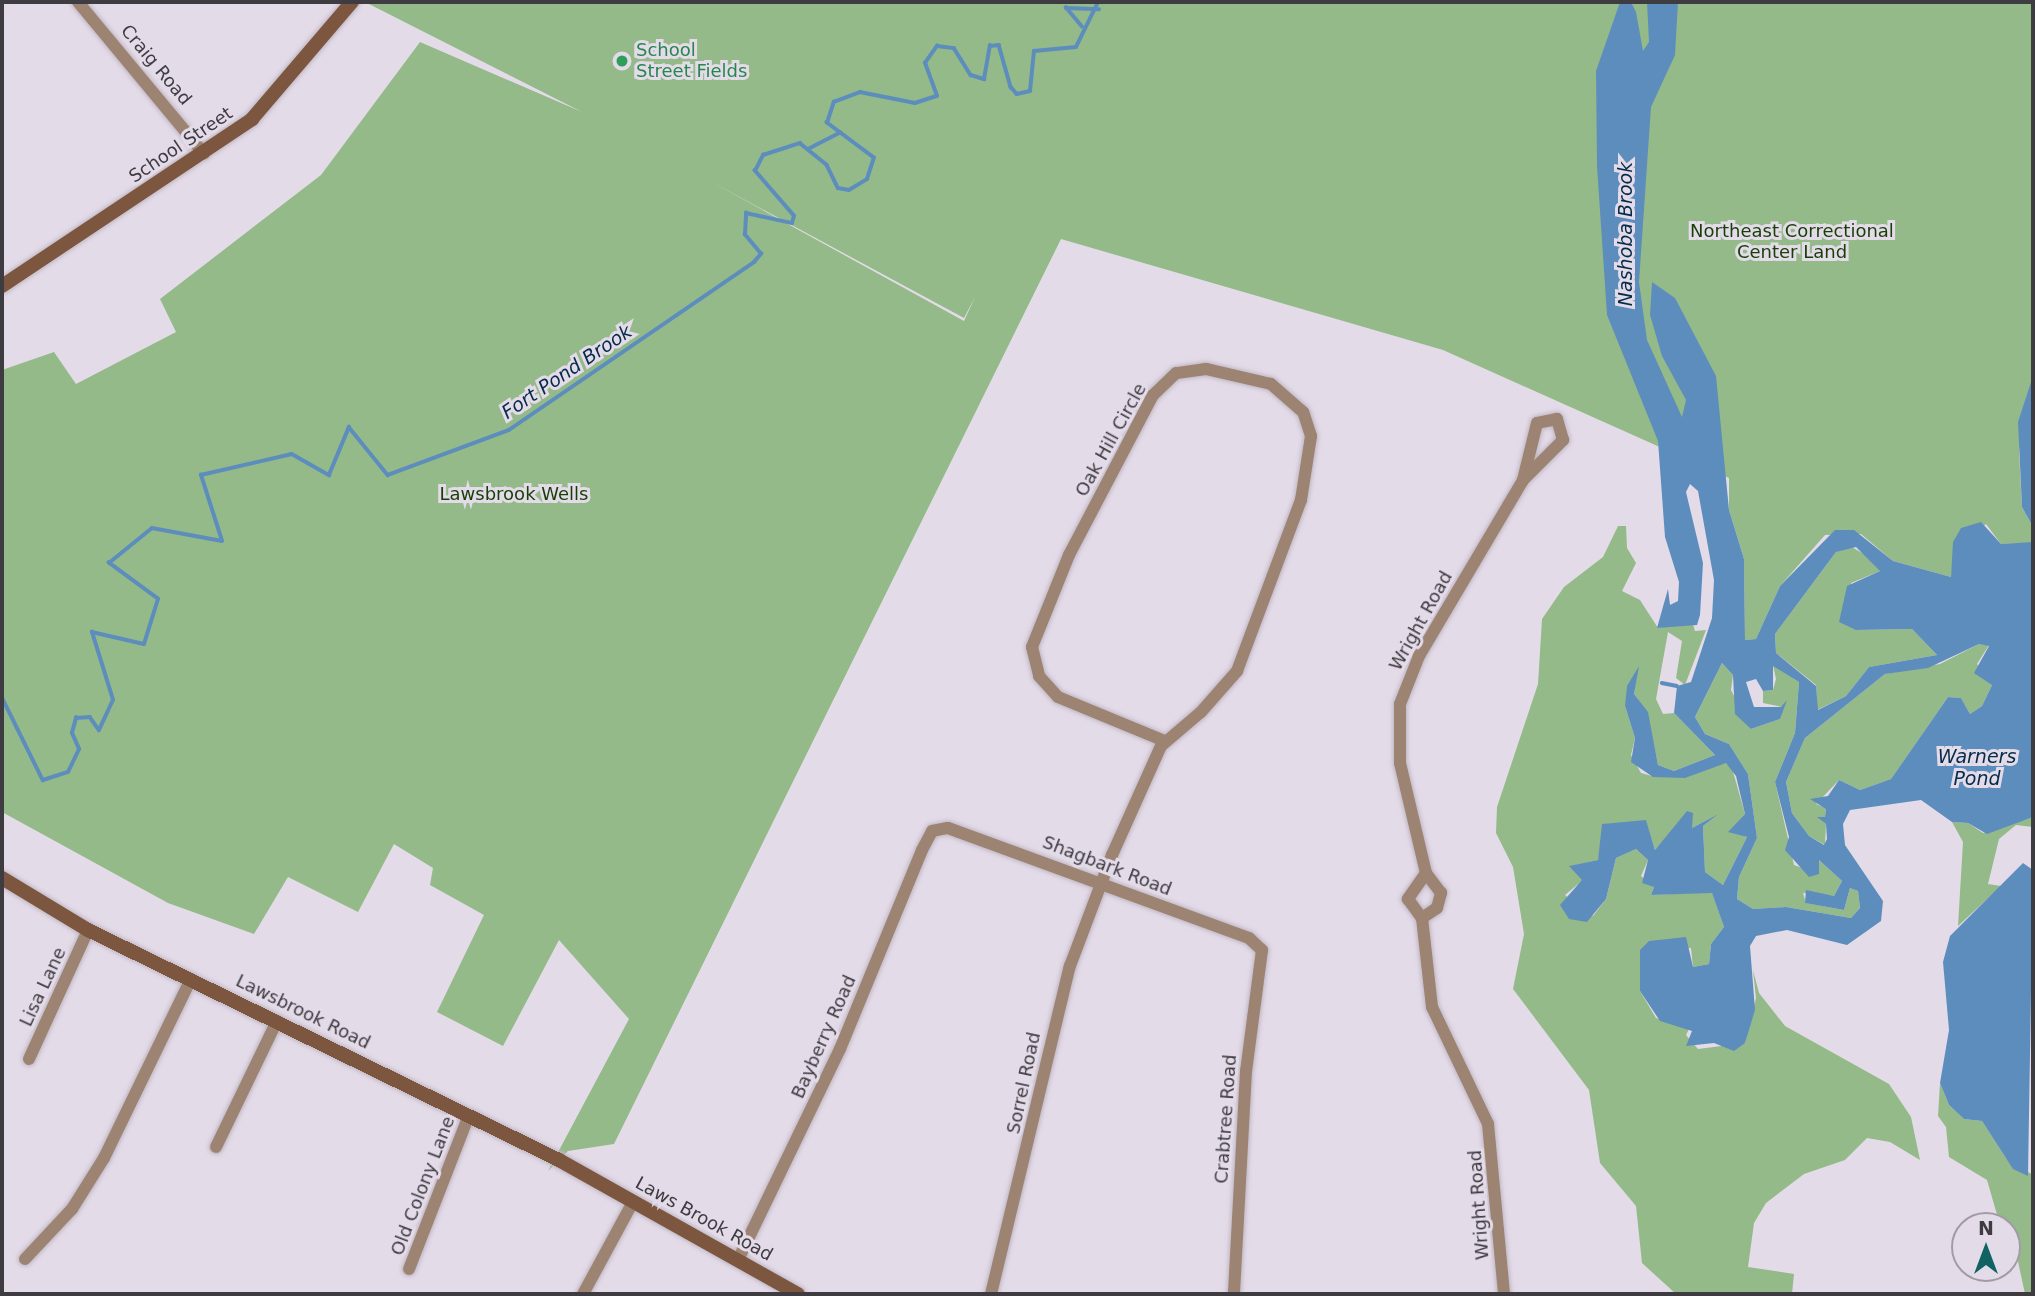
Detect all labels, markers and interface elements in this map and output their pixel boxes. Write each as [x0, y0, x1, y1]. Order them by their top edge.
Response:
street label: Craig Road [116, 20, 196, 110]
place label: School Street Fields [636, 40, 747, 82]
marker: School Street Fields [614, 53, 630, 69]
street label: School Street [125, 102, 237, 188]
water label: Nashoba Brook [1615, 162, 1637, 306]
park label: Northeast Correctional Center Land [1690, 221, 1894, 264]
water label: Fort Pond Brook [498, 320, 636, 424]
street label: Oak Hill Circle [1071, 380, 1151, 500]
park label: Lawsbrook Wells [440, 483, 588, 505]
street label: Wright Road [1385, 568, 1457, 674]
water label: Warners Pond [1938, 746, 2016, 790]
street label: Shagbark Road [1039, 831, 1175, 901]
street label: Lisa Lane [15, 944, 71, 1030]
street label: Lawsbrook Road [232, 970, 374, 1054]
street label: Bayberry Road [787, 972, 861, 1102]
street label: Sorrel Road [1003, 1030, 1045, 1136]
street label: Crabtree Road [1211, 1054, 1241, 1184]
street label: Old Colony Lane [387, 1113, 459, 1259]
street label: Wright Road [1464, 1149, 1494, 1261]
street label: Laws Brook Road [632, 1172, 776, 1266]
north arrow [1951, 1212, 2021, 1282]
text: N [1978, 1217, 1994, 1239]

